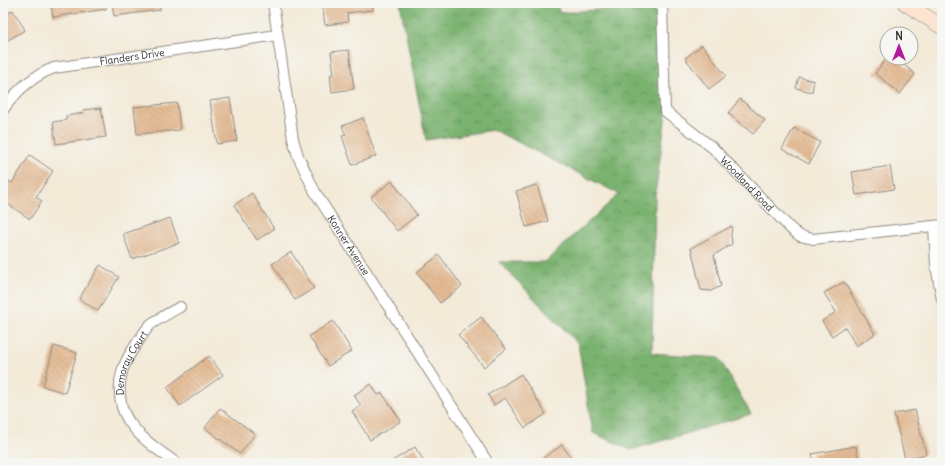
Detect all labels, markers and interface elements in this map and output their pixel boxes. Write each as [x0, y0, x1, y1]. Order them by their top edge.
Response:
north arrow [879, 26, 919, 66]
text: N [895, 29, 903, 43]
street label: Flanders Drive [99, 46, 165, 68]
street label: Woodland Road [717, 154, 776, 214]
street label: Konner Avenue [325, 213, 373, 278]
street label: Demoray Court [114, 328, 151, 396]

